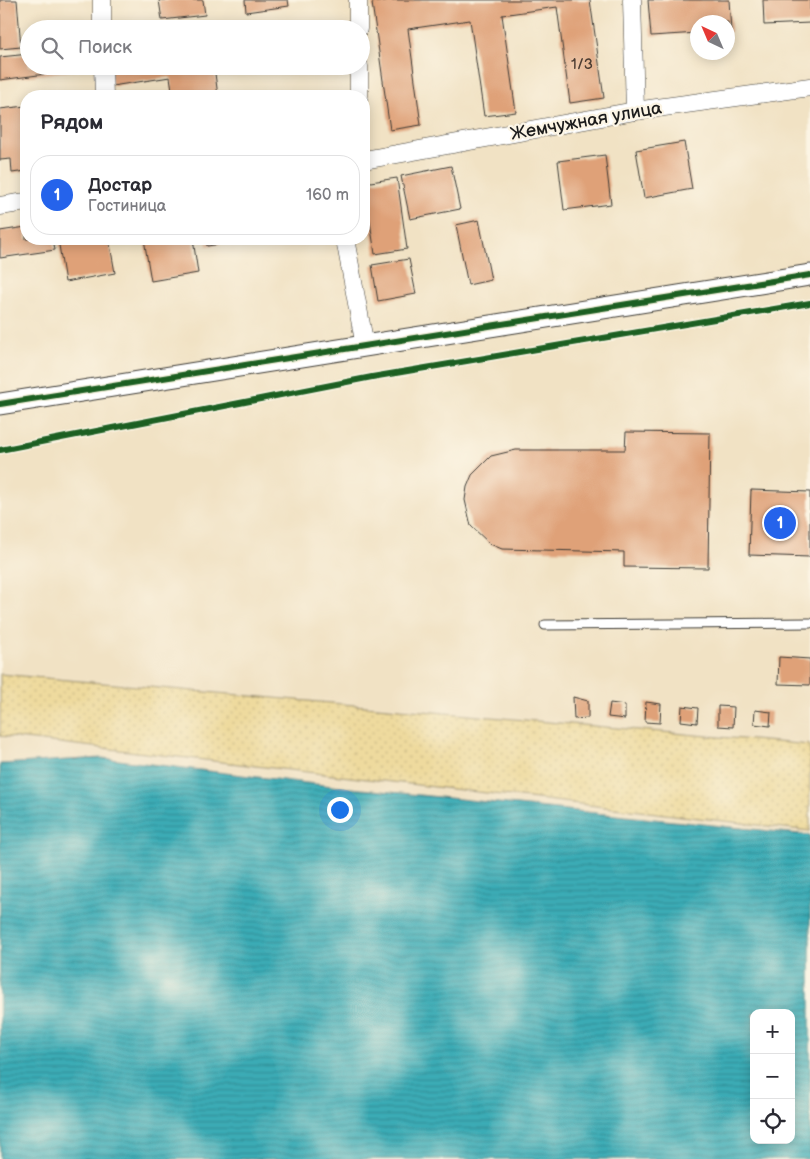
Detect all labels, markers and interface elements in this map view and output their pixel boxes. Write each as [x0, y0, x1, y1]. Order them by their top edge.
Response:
north arrow [690, 15, 735, 60]
search box [20, 20, 370, 75]
icon: search [38, 34, 66, 62]
text: Поиск [78, 36, 132, 59]
house number: 1/3 [571, 55, 593, 74]
street label: Жемчужная улица [509, 97, 664, 145]
text: Рядом [40, 110, 103, 135]
text: Достар [88, 174, 152, 197]
text: 1 [54, 186, 60, 205]
text: 160 m [306, 186, 349, 205]
text: Гостиница [88, 197, 166, 216]
pin: 1 [764, 504, 796, 542]
your location [327, 797, 353, 823]
map controls [750, 1009, 795, 1144]
button: + [750, 1009, 795, 1054]
button: − [750, 1054, 795, 1099]
button: locate [750, 1099, 795, 1144]

